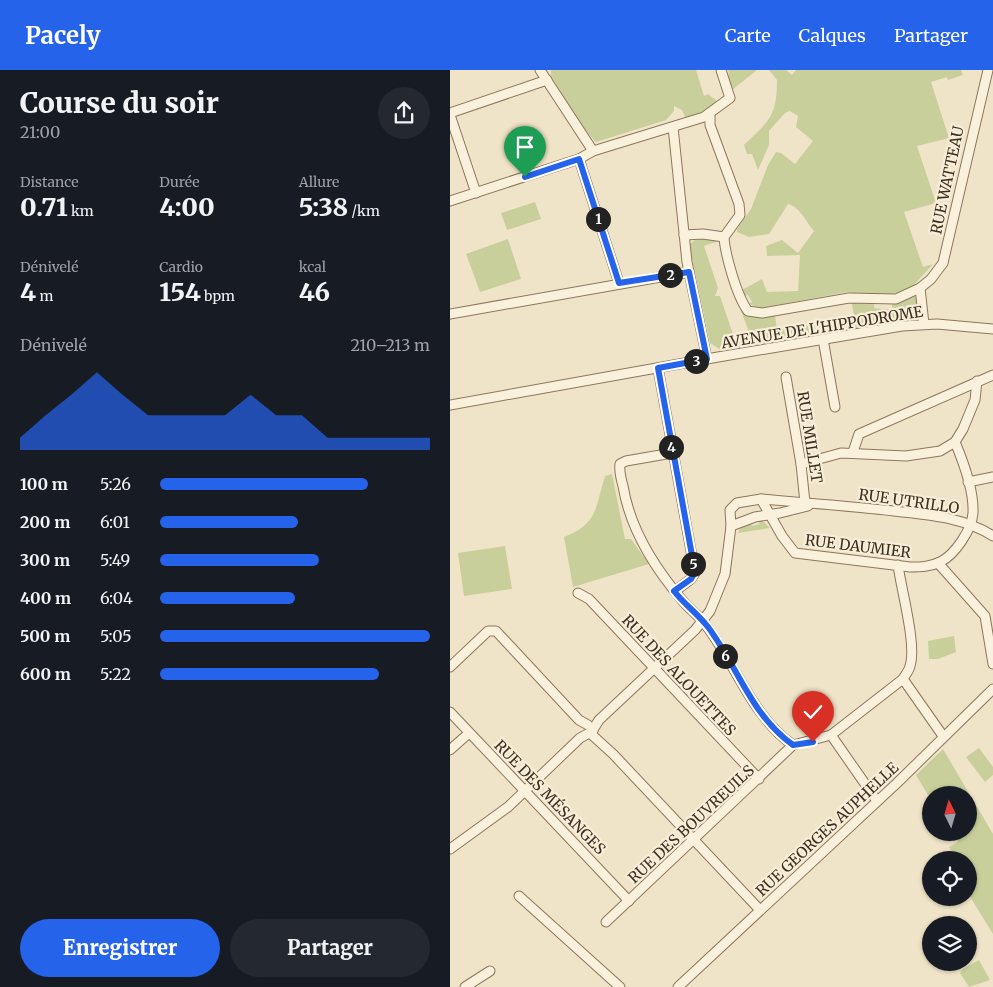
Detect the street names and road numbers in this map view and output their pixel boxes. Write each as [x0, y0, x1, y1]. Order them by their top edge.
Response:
street label: RUE WATTEAU [926, 124, 968, 236]
street label: AVENUE DE L'HIPPODROME [719, 302, 925, 352]
street label: RUE MILLET [793, 390, 827, 485]
street label: RUE UTRILLO [857, 485, 961, 517]
street label: RUE DAUMIER [804, 530, 913, 562]
street label: RUE DES ALOUETTES [618, 611, 740, 740]
street label: RUE DES MÉSANGES [490, 735, 610, 858]
street label: RUE GEORGES AUPHELLE [752, 758, 903, 900]
street label: RUE DES BOUVREUILS [624, 761, 758, 887]

